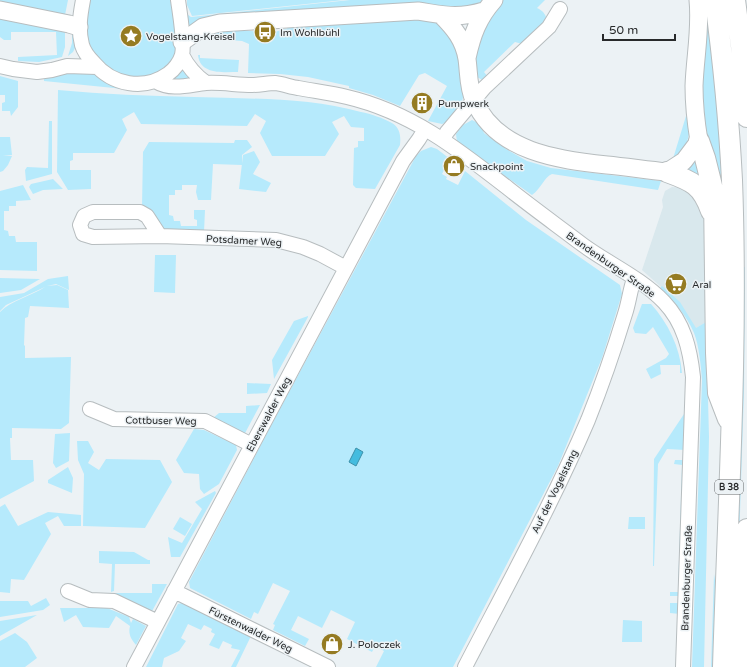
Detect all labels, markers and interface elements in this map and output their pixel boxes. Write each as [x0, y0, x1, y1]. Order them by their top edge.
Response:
scale bar [603, 16, 675, 42]
bus stop icon: Im Wohlbühl [252, 19, 278, 45]
place icon: Vogelstang-Kreisel [118, 23, 144, 49]
text: 50 m [609, 23, 638, 37]
place label: Im Wohlbühl [280, 27, 340, 39]
place label: Vogelstang-Kreisel [146, 31, 235, 43]
building icon: Pumpwerk [409, 90, 435, 116]
place label: Pumpwerk [438, 98, 489, 110]
shop icon: Snackpoint [441, 153, 467, 179]
place label: Snackpoint [470, 161, 523, 173]
street label: Brandenburger Straße [564, 230, 658, 300]
street label: Potsdamer Weg [206, 233, 282, 249]
supermarket icon: Aral [663, 271, 689, 297]
place label: Aral [692, 279, 711, 291]
street label: Eberswalder Weg [244, 375, 294, 454]
street label: Cottbuser Weg [125, 414, 197, 428]
street label: Auf der Vogelstang [529, 448, 580, 535]
road number: B 38 [715, 480, 743, 494]
street label: Brandenburger Straße [679, 525, 695, 631]
street label: Fürstenwalder Weg [207, 604, 294, 655]
shop icon: J. Poloczek [319, 631, 345, 657]
place label: J. Poloczek [348, 639, 401, 651]

